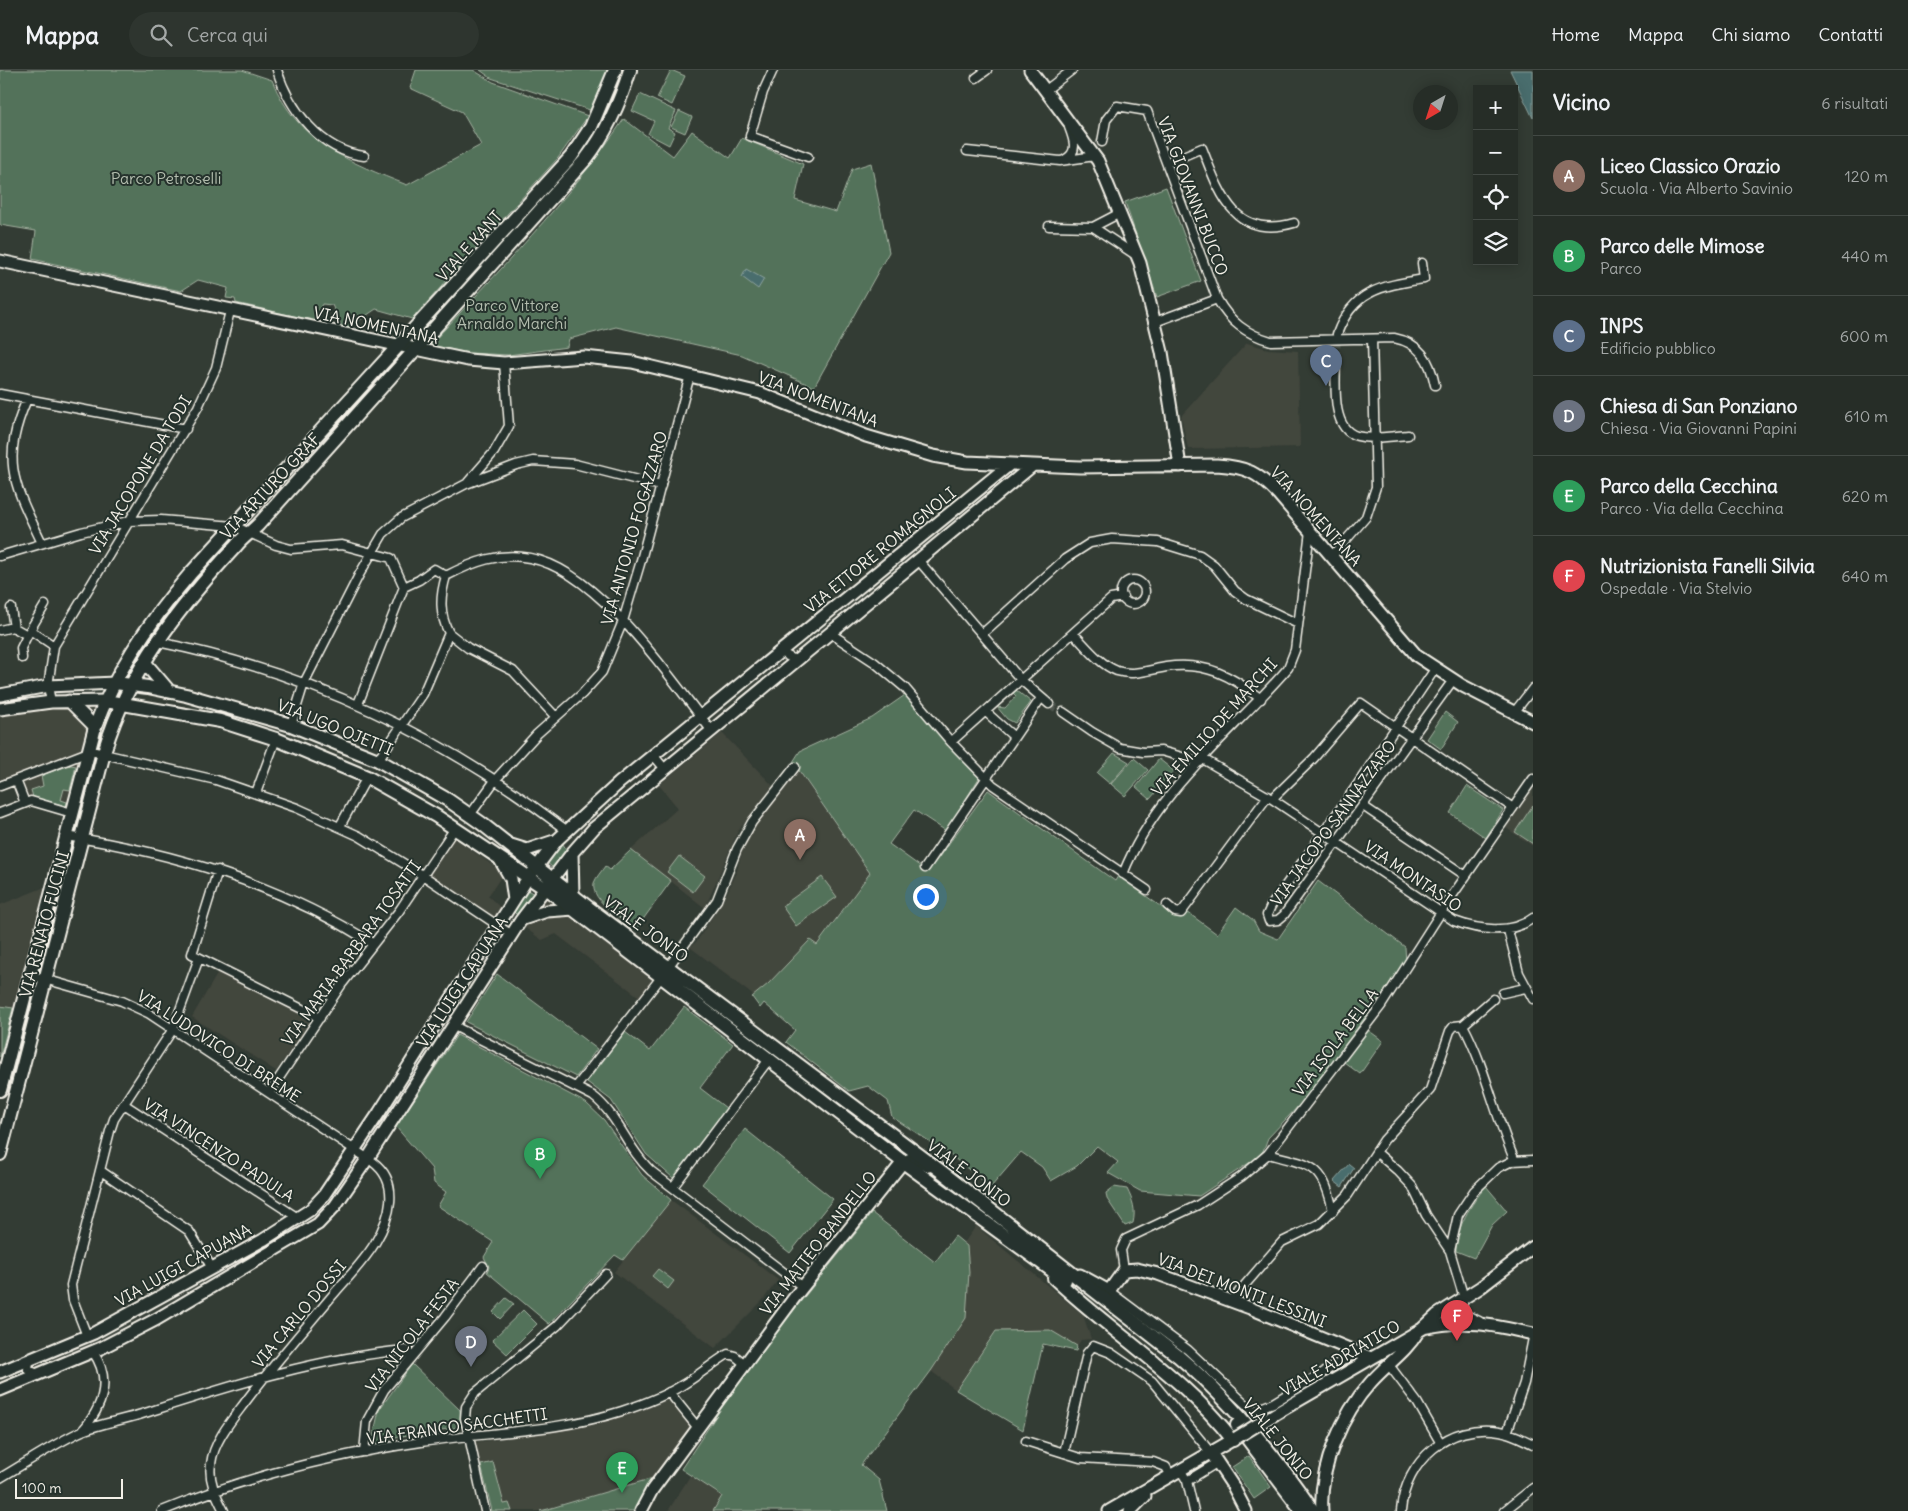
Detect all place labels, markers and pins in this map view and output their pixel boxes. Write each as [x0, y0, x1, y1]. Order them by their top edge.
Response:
pin: C [1310, 345, 1342, 386]
pin: A [784, 819, 816, 860]
pin: B [524, 1138, 556, 1179]
pin: F [1441, 1300, 1473, 1341]
pin: D [455, 1326, 487, 1367]
pin: E [606, 1452, 638, 1493]

